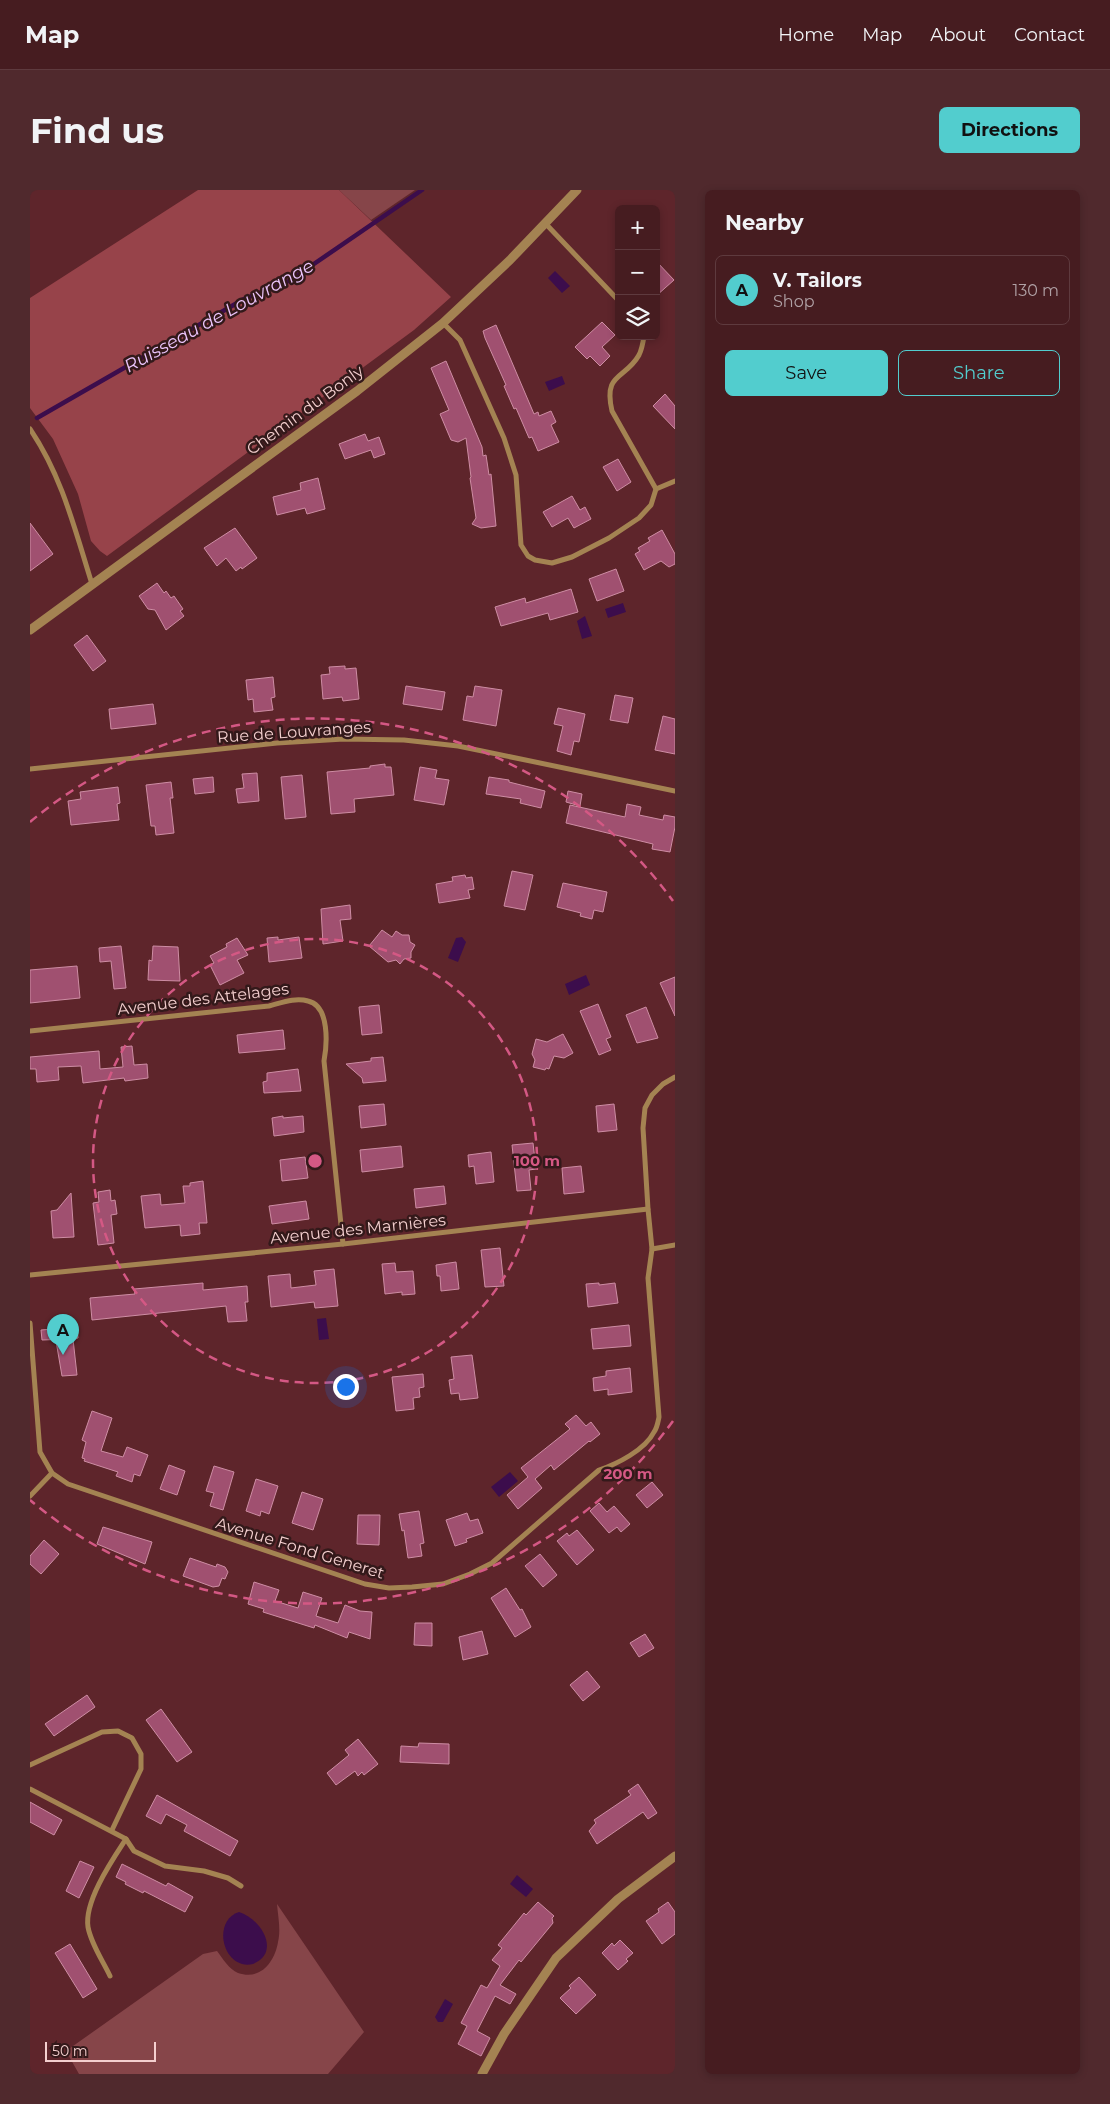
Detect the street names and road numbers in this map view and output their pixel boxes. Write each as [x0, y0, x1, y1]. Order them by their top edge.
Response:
street label: Chemin du Bonly [243, 361, 367, 459]
street label: Rue de Louvranges [216, 717, 372, 747]
street label: Avenue des Attelages [116, 979, 290, 1019]
street label: Avenue des Marnières [269, 1210, 447, 1248]
street label: Avenue Fond Generet [213, 1513, 387, 1583]

